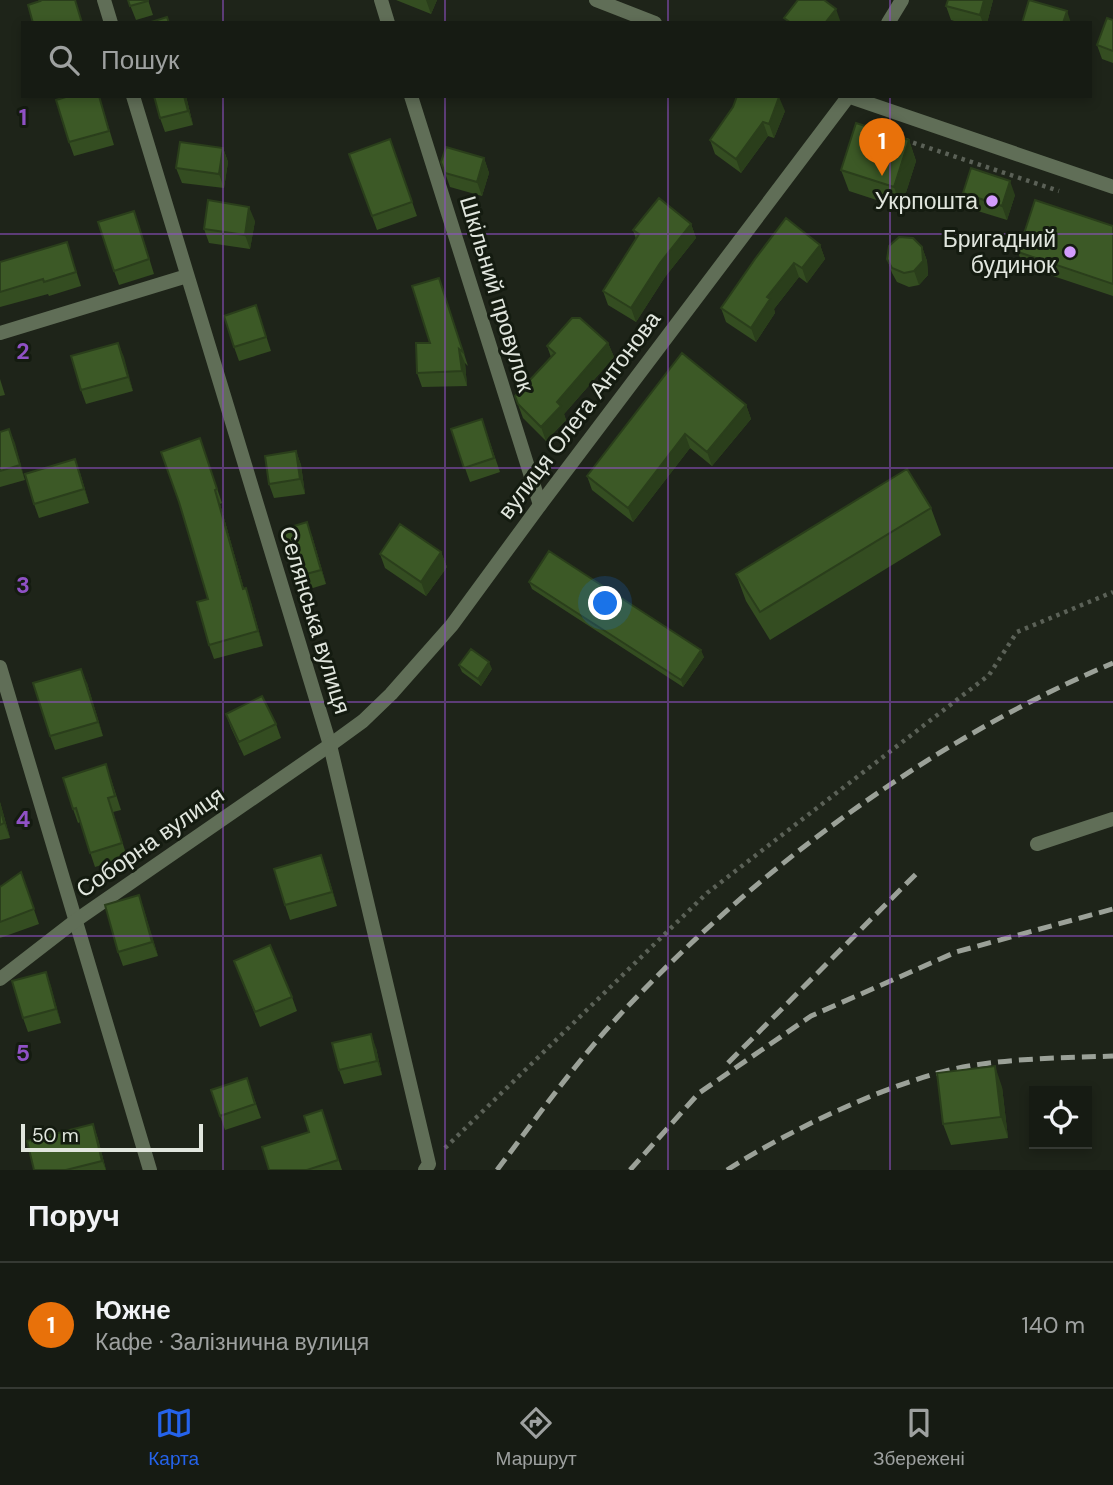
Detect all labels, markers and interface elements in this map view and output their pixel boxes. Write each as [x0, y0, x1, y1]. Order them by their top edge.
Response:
search box [21, 21, 1092, 98]
icon: search [45, 41, 83, 79]
text: Пошук [101, 43, 179, 77]
text: 1 [19, 102, 27, 132]
pin: 1 [859, 118, 905, 176]
place label: Укрпошта [875, 186, 978, 216]
street label: Шкільний провулок [453, 192, 541, 397]
marker: Укрпошта [984, 193, 1000, 209]
place label: Бригадний будинок [943, 224, 1057, 280]
marker: Бригадний будинок [1062, 244, 1078, 260]
street label: вулиця Олега Антонова [491, 305, 667, 525]
text: 2 [16, 336, 30, 366]
street label: Селянська вулиця [272, 522, 358, 718]
text: 3 [16, 570, 30, 600]
your location [588, 586, 622, 620]
street label: Соборна вулиця [70, 780, 230, 904]
text: 4 [16, 804, 31, 834]
text: 5 [16, 1038, 30, 1068]
map controls [1029, 1086, 1092, 1149]
button: locate [1029, 1086, 1092, 1149]
scale bar [21, 1121, 203, 1153]
text: 50 m [32, 1123, 79, 1148]
text: Поруч [28, 1196, 120, 1235]
text: Южне [95, 1293, 171, 1327]
text: 1 [47, 1310, 55, 1340]
text: 140 m [1022, 1310, 1085, 1340]
text: Кафе · Залізнична вулиця [95, 1327, 369, 1357]
tab: Карта [148, 1404, 199, 1471]
tab: Маршрут [496, 1404, 577, 1471]
tab: Збережені [873, 1404, 965, 1471]

